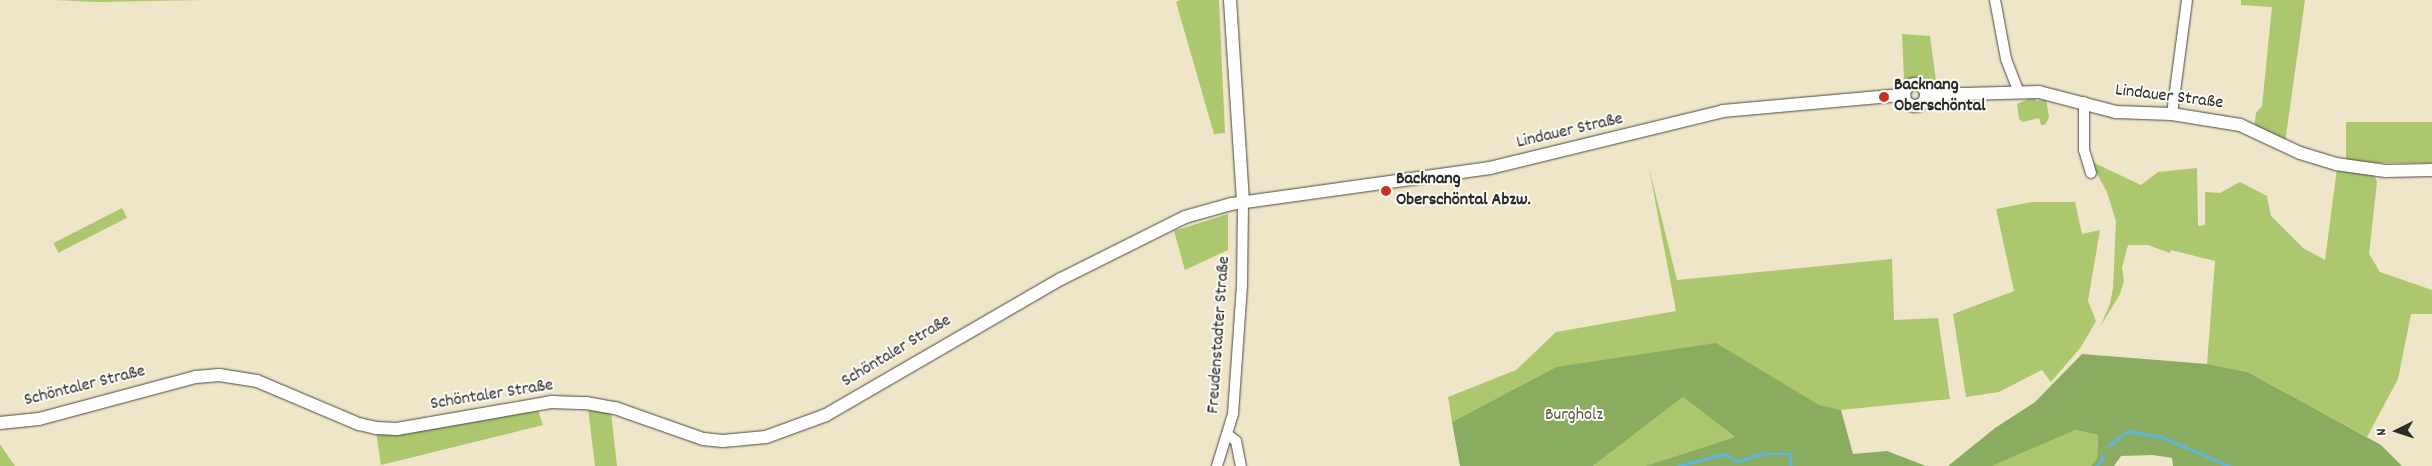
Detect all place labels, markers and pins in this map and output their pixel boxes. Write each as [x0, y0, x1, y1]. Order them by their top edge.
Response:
place label: Backnang Oberschöntal [1894, 76, 1985, 118]
marker: Backnang Oberschöntal [1878, 91, 1890, 103]
place label: Backnang Oberschöntal Abzw. [1396, 170, 1531, 212]
marker: Backnang Oberschöntal Abzw. [1380, 185, 1392, 197]

